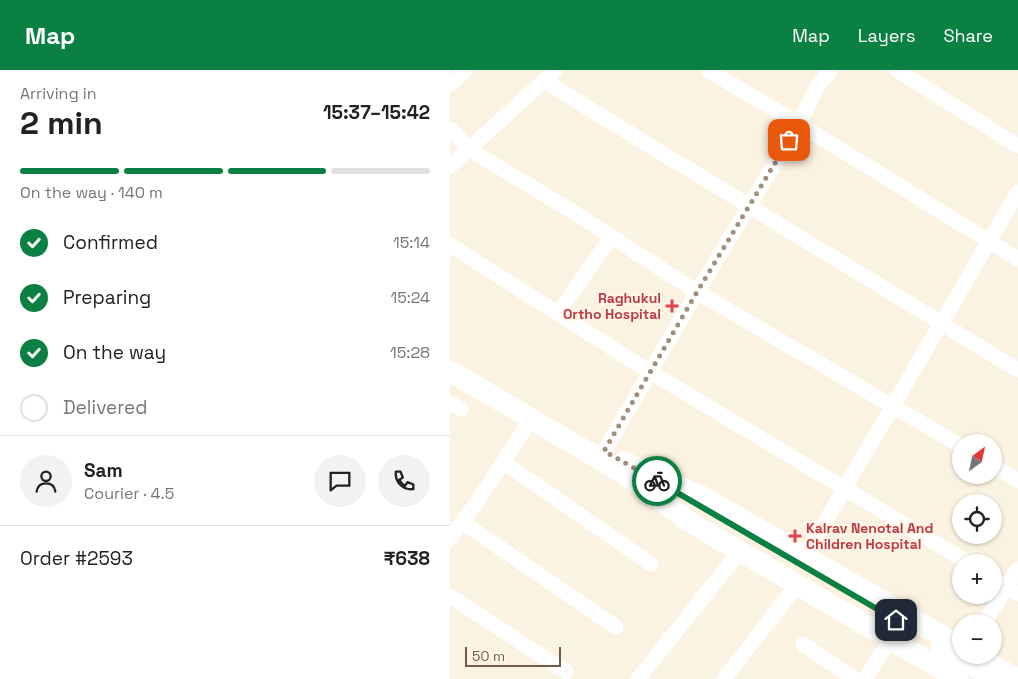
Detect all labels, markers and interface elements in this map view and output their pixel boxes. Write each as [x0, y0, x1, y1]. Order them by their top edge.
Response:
text: Map [25, 20, 75, 51]
text: Map [792, 24, 830, 47]
text: Layers [858, 24, 915, 47]
text: Share [943, 24, 993, 47]
text: Arriving in [20, 83, 97, 104]
text: 15:37–15:42 [323, 100, 430, 125]
text: 2 min [20, 103, 103, 143]
pin [768, 119, 810, 161]
icon: bag [775, 126, 803, 154]
text: On the way · 140 m [20, 182, 163, 203]
icon: check [20, 229, 48, 257]
text: Confirmed [63, 230, 158, 255]
text: 15:14 [393, 232, 430, 253]
icon: check [20, 284, 48, 312]
text: Preparing [63, 285, 151, 310]
text: 15:24 [391, 287, 430, 308]
place label: Raghukul Ortho Hospital [563, 289, 661, 323]
marker: Raghukul Ortho Hospital [665, 299, 679, 313]
icon: check [20, 339, 48, 367]
text: On the way [63, 340, 166, 365]
text: 15:28 [390, 342, 430, 363]
text: Delivered [63, 395, 148, 420]
north arrow [952, 434, 1002, 484]
map controls [952, 434, 1002, 664]
button: person [20, 455, 72, 507]
button: chat [314, 455, 366, 507]
button: phone [378, 455, 430, 507]
courier [632, 456, 682, 506]
text: Sam [84, 458, 123, 483]
icon: bike [643, 467, 671, 495]
text: Courier · 4.5 [84, 483, 174, 504]
button: locate [952, 494, 1002, 544]
place label: Kalrav Nenotal And Children Hospital [806, 519, 933, 553]
marker: Kalrav Nenotal And Children Hospital [788, 529, 802, 543]
text: Order #2593 [20, 546, 133, 571]
text: ₹638 [383, 546, 430, 571]
button: + [952, 554, 1002, 604]
pin [875, 599, 917, 641]
icon: home [882, 606, 910, 634]
button: − [952, 614, 1002, 664]
scale bar [465, 644, 561, 667]
text: 50 m [472, 647, 505, 665]

